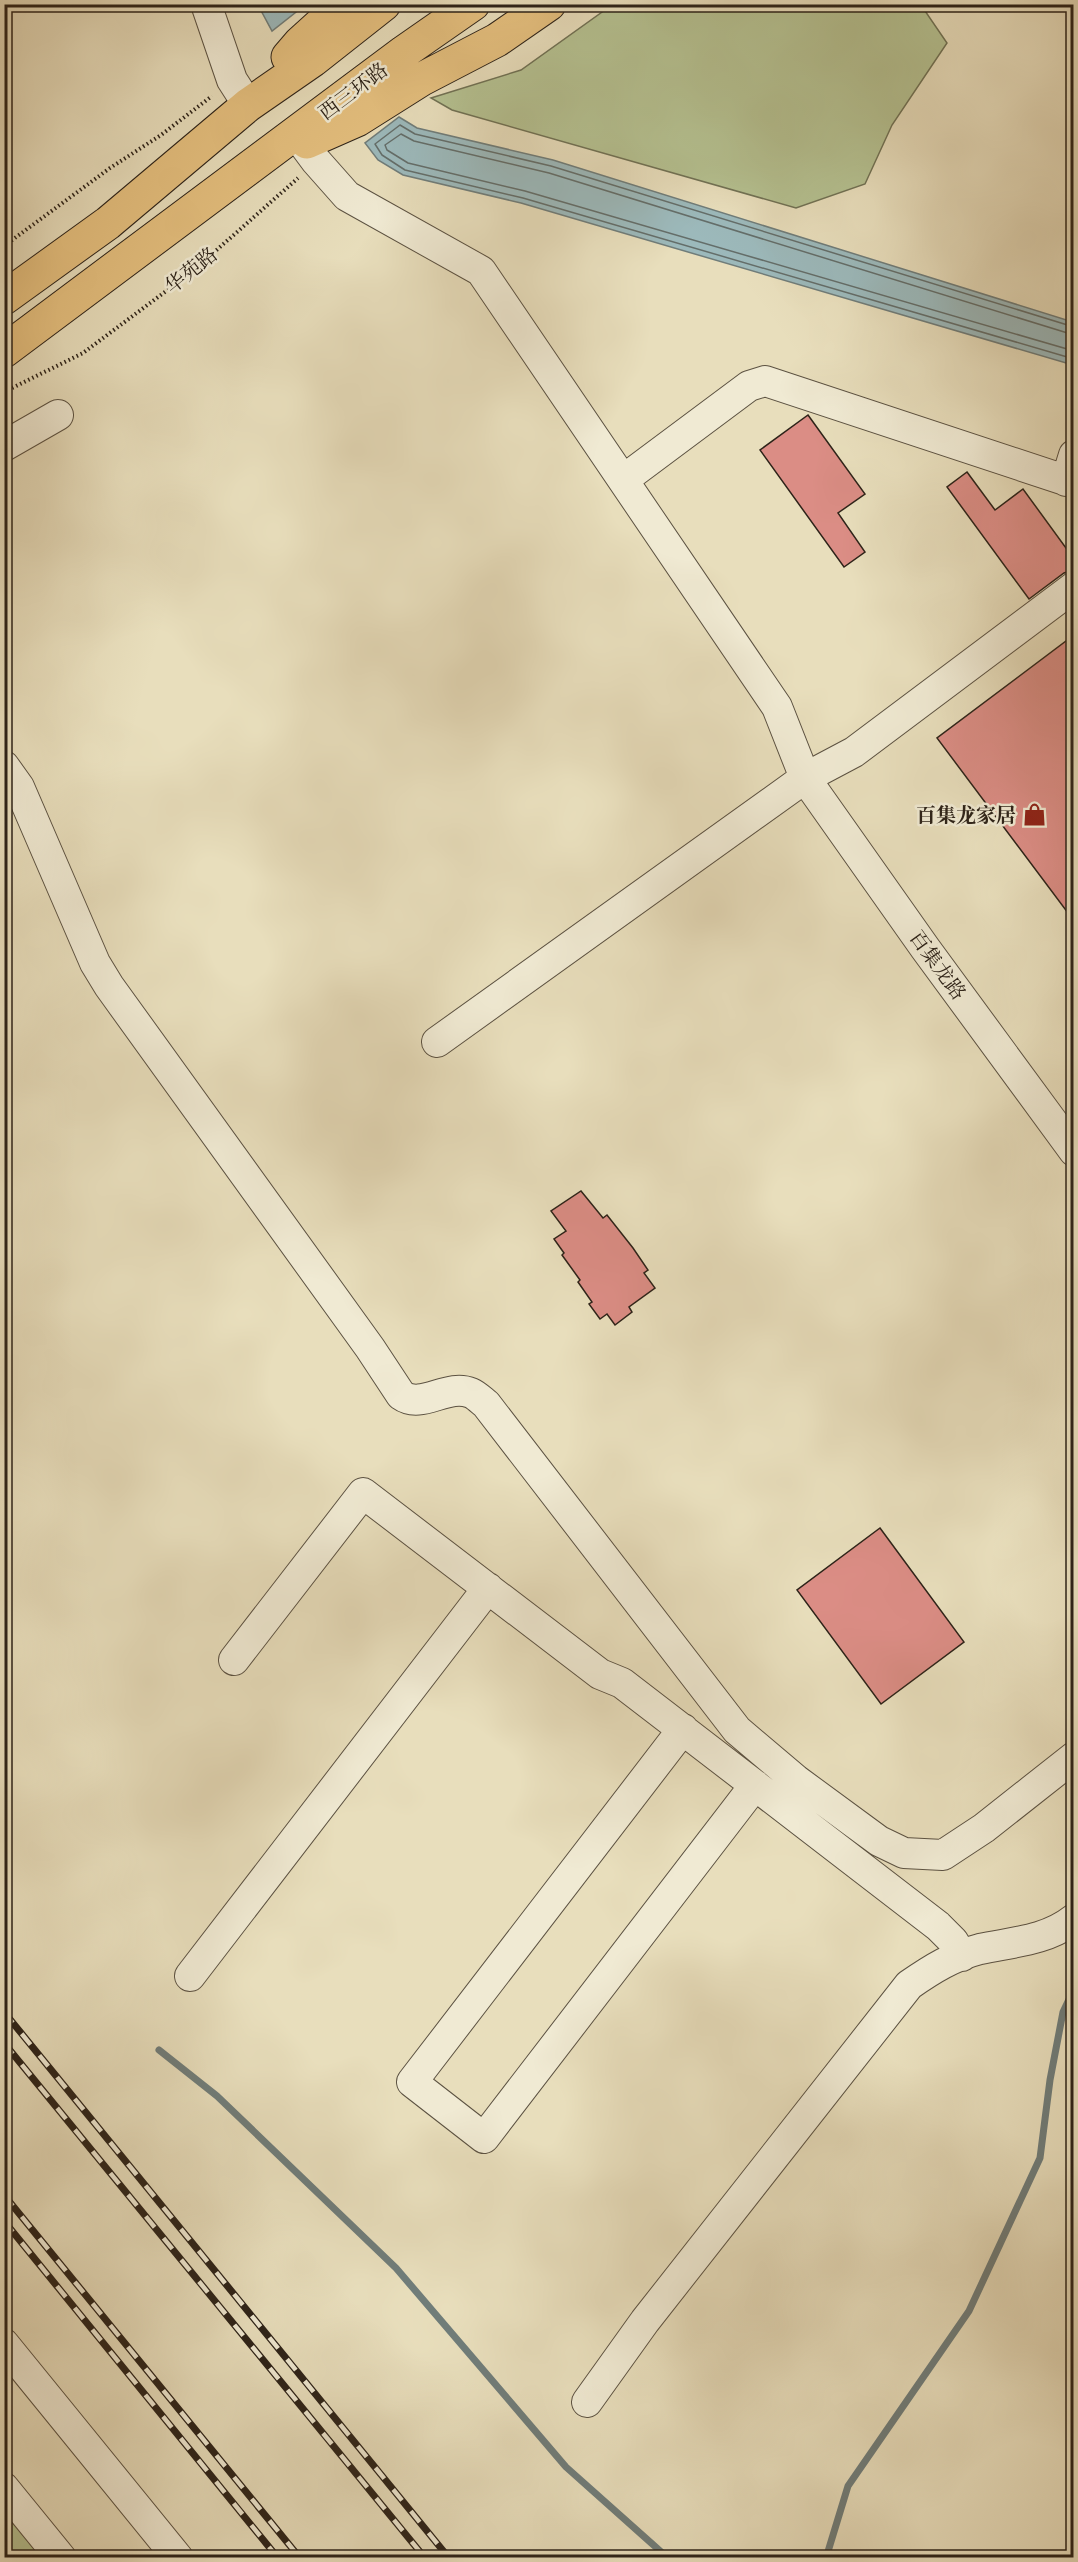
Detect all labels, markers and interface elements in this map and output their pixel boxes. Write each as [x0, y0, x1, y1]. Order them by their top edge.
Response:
street label: 西三环路 [312, 55, 393, 126]
street label: 华苑路 [158, 239, 223, 300]
place label: 百集龙家居 [916, 800, 1016, 829]
shop icon: 百集龙家居 [1021, 802, 1047, 828]
street label: 百集龙路 [903, 924, 974, 1006]

